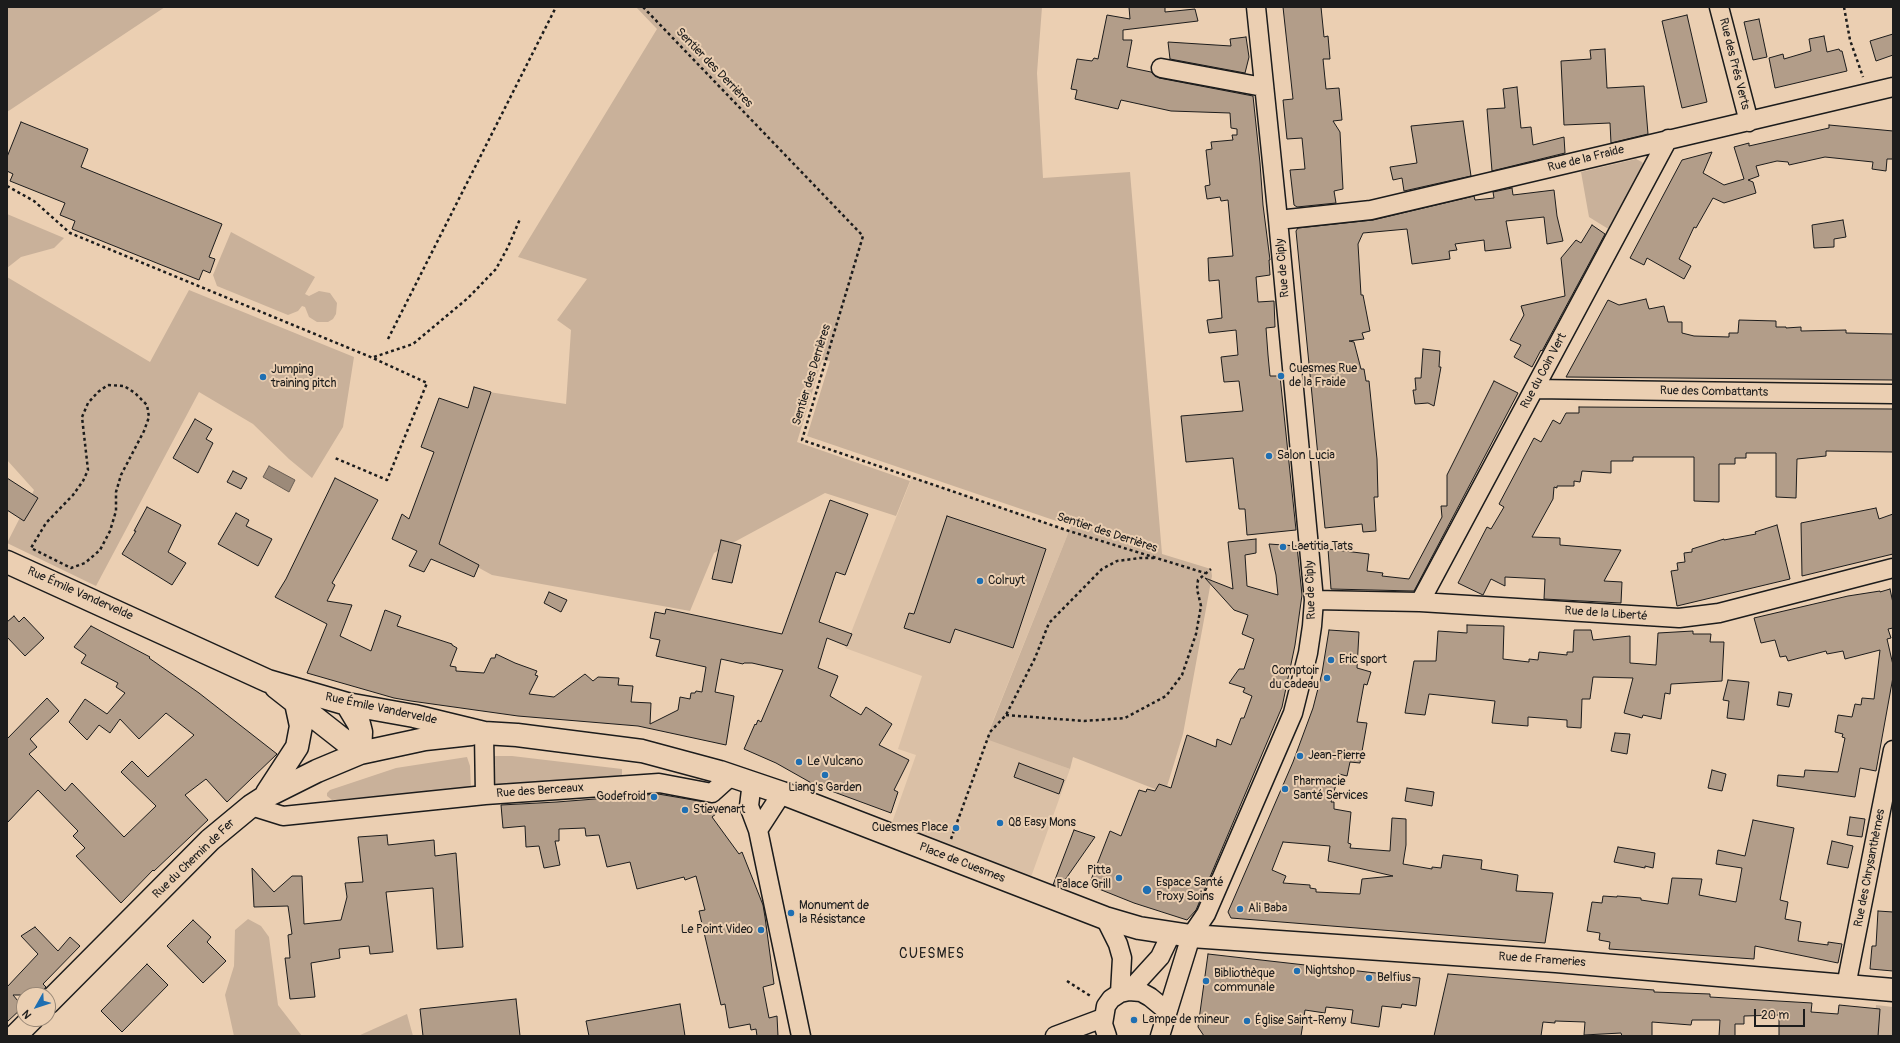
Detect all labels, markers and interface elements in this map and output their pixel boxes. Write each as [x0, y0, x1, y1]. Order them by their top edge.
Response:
street label: Rue des Prés Verts [1716, 17, 1752, 111]
street label: Sentier des Derrières [672, 25, 756, 111]
street label: Rue de la Fraide [1546, 143, 1626, 175]
street label: Rue de Ciply [1273, 238, 1293, 298]
street label: Sentier des Derrières [790, 323, 834, 427]
street label: Rue du Coin Vert [1518, 331, 1570, 411]
place label: Cuesmes Rue de la Fraide [1289, 362, 1357, 390]
place label: Jumping training pitch [271, 363, 336, 391]
marker: Cuesmes Rue de la Fraide [1276, 371, 1286, 381]
marker: Jumping training pitch [258, 372, 268, 382]
street label: Rue des Combattants [1660, 384, 1768, 400]
place label: Salon Lucia [1277, 449, 1335, 463]
marker: Salon Lucia [1264, 451, 1274, 461]
street label: Sentier des Derrières [1055, 510, 1159, 556]
place label: Laetitia Tats [1291, 540, 1353, 554]
marker: Laetitia Tats [1278, 542, 1288, 552]
street label: Rue de Ciply [1303, 560, 1319, 620]
street label: Rue Émile Vandervelde [25, 564, 135, 624]
place label: Colruyt [988, 574, 1025, 588]
marker: Colruyt [975, 576, 985, 586]
street label: Rue de la Liberté [1564, 604, 1648, 624]
place label: Eric sport [1339, 653, 1387, 667]
marker: Eric sport [1326, 655, 1336, 665]
place label: Comptoir du cadeau [1270, 664, 1319, 692]
marker: Comptoir du cadeau [1322, 673, 1332, 683]
street label: Rue Émile Vandervelde [324, 690, 438, 728]
place label: Jean-Pierre [1308, 749, 1365, 763]
marker: Jean-Pierre [1295, 751, 1305, 761]
place label: Le Vulcano [807, 755, 863, 769]
marker: Le Vulcano [794, 757, 804, 767]
marker: Liang's Garden [820, 770, 830, 780]
place label: Pharmacie Santé Services [1293, 775, 1368, 803]
street label: Rue des Berceaux [496, 781, 584, 801]
place label: Liang's Garden [788, 781, 862, 795]
marker: Pharmacie Santé Services [1280, 784, 1290, 794]
place label: Godefroid [596, 790, 646, 804]
marker: Godefroid [649, 792, 659, 802]
place label: Stievenart [693, 803, 745, 817]
marker: Stievenart [680, 805, 690, 815]
street label: Rue des Chrysanthèmes [1851, 808, 1889, 928]
street label: Rue du Chemin de Fer [150, 816, 238, 902]
place label: Q8 Easy Mons [1008, 816, 1076, 830]
marker: Q8 Easy Mons [995, 818, 1005, 828]
place label: Cuesmes Place [872, 821, 948, 835]
marker: Cuesmes Place [951, 823, 961, 833]
street label: Place de Cuesmes [917, 840, 1007, 886]
place label: Pitta Palace Grill [1056, 864, 1111, 892]
marker: Pitta Palace Grill [1114, 873, 1124, 883]
place label: Espace Santé Proxy Soins [1156, 876, 1224, 904]
marker: Espace Santé Proxy Soins [1141, 884, 1153, 896]
place label: Monument de la Résistance [799, 899, 869, 927]
place label: Ali Baba [1248, 902, 1287, 916]
marker: Ali Baba [1235, 904, 1245, 914]
marker: Monument de la Résistance [786, 908, 796, 918]
place label: Le Point Video [681, 923, 753, 937]
marker: Le Point Video [756, 925, 766, 935]
district label: CUESMES [899, 946, 965, 962]
street label: Rue de Frameries [1498, 950, 1586, 970]
place label: Nightshop [1305, 964, 1355, 978]
marker: Nightshop [1292, 966, 1302, 976]
place label: Bibliothèque communale [1214, 967, 1275, 995]
place label: Belfius [1377, 971, 1411, 985]
marker: Belfius [1364, 973, 1374, 983]
marker: Bibliothèque communale [1201, 976, 1211, 986]
north arrow [16, 987, 56, 1027]
scale bar [1756, 1001, 1807, 1027]
text: N [20, 1007, 34, 1021]
text: 20 m [1761, 1008, 1789, 1023]
place label: Lampe de mineur [1142, 1013, 1229, 1027]
place label: Église Saint-Remy [1255, 1014, 1346, 1028]
marker: Lampe de mineur [1129, 1015, 1139, 1025]
marker: Église Saint-Remy [1242, 1016, 1252, 1026]

